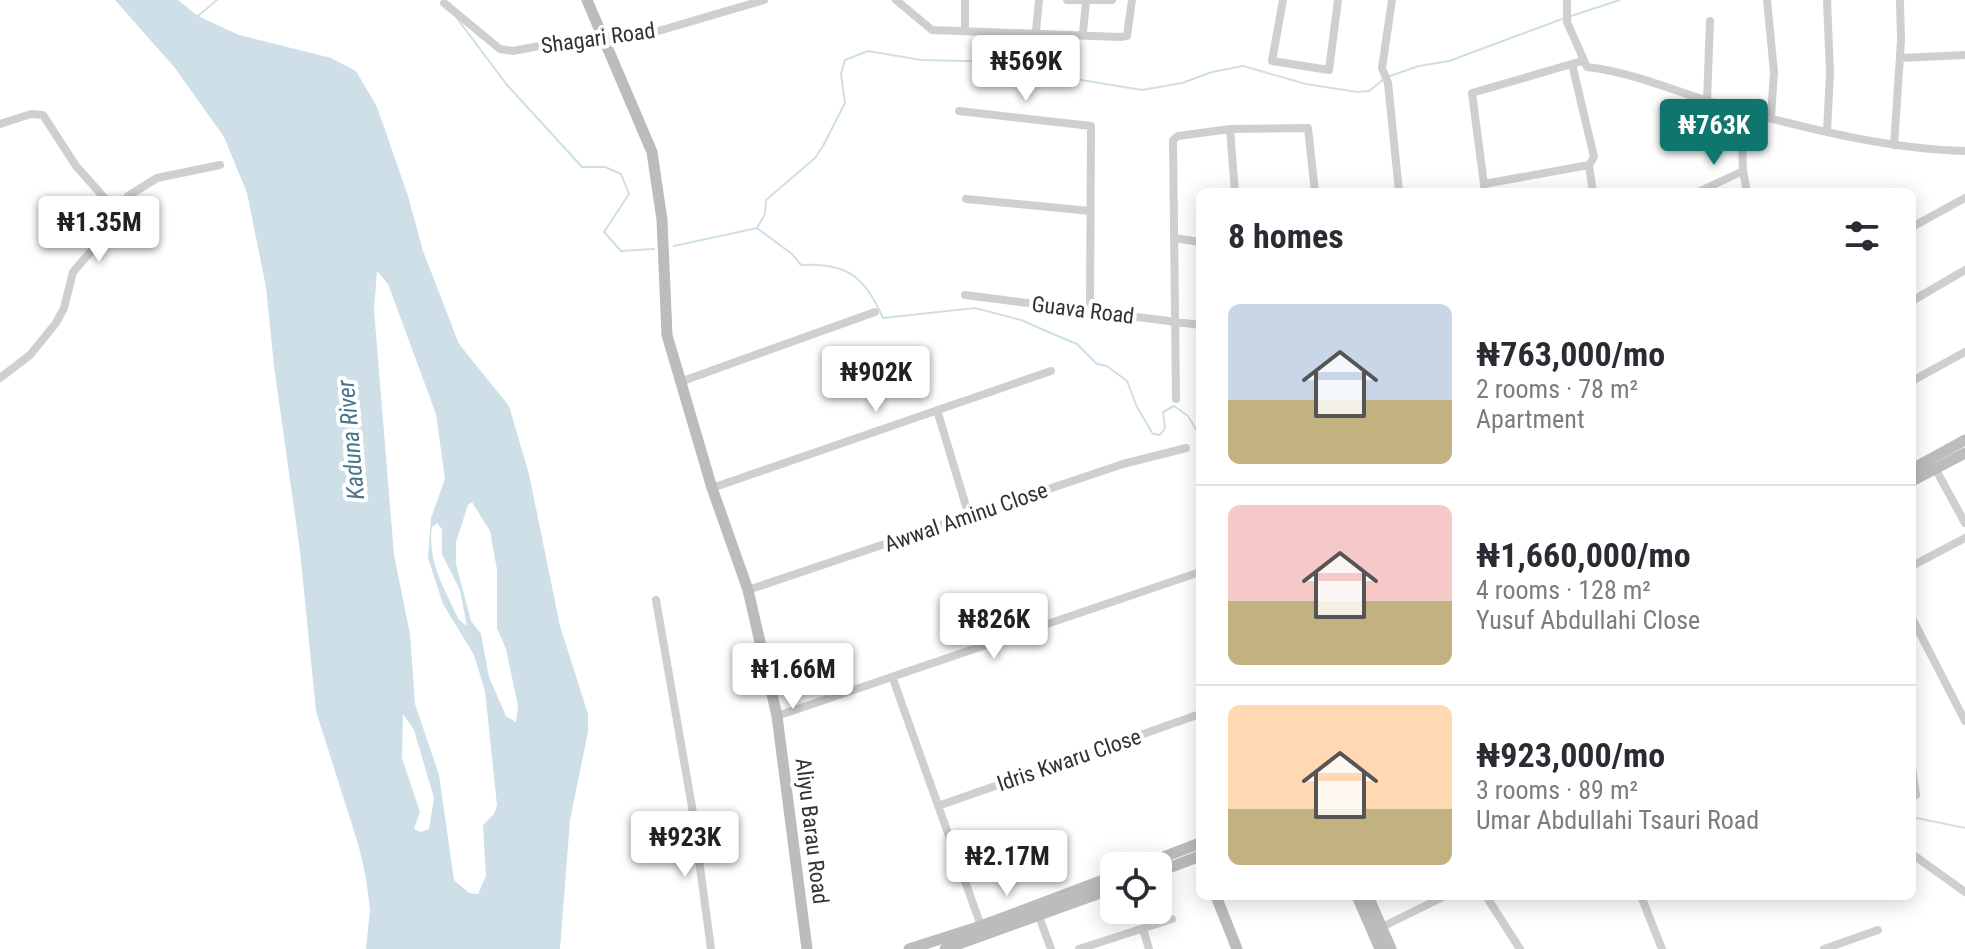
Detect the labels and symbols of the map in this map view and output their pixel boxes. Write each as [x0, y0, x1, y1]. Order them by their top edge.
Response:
street label: Shagari Road [539, 18, 657, 58]
pin: ₦569K [970, 35, 1082, 103]
pin: ₦763K [1658, 99, 1770, 167]
pin: ₦1.35M [34, 196, 164, 264]
street label: Guava Road [1030, 291, 1136, 329]
pin: ₦902K [820, 346, 932, 414]
water label: Kaduna River [332, 378, 370, 501]
street label: Awwal Aminu Close [881, 477, 1051, 557]
pin: ₦826K [938, 593, 1050, 661]
pin: ₦1.66M [728, 643, 858, 711]
street label: Idris Kwaru Close [994, 724, 1144, 796]
street label: Aliyu Barau Road [791, 757, 833, 905]
pin: ₦923K [629, 811, 741, 879]
pin: ₦2.17M [942, 830, 1072, 898]

